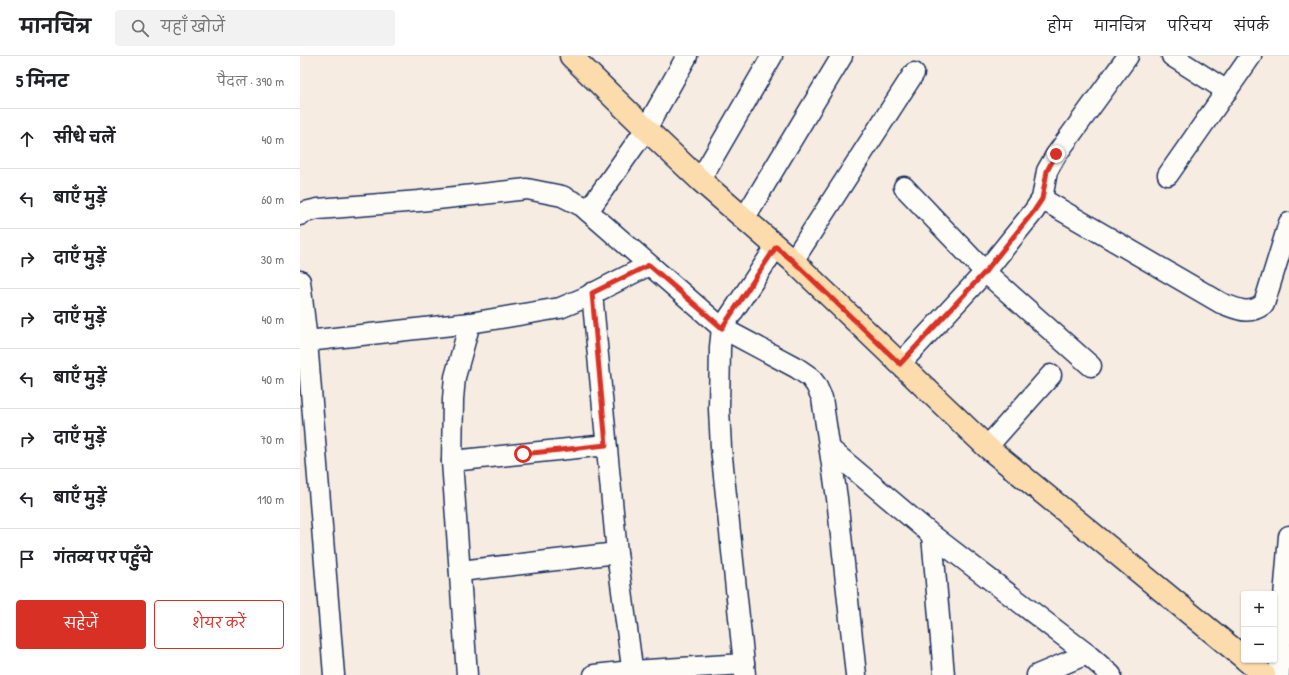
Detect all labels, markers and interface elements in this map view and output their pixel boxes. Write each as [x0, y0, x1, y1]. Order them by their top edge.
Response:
search box [115, 10, 395, 46]
text: मानचित्र [20, 13, 91, 39]
text: यहाँ खोजें [161, 16, 225, 37]
text: होम [1048, 16, 1072, 35]
text: मानचित्र [1094, 16, 1146, 35]
text: परिचय [1168, 16, 1212, 35]
text: संपर्क [1234, 16, 1269, 35]
icon: search [129, 17, 151, 39]
text: 5 मिनट [16, 69, 68, 92]
text: पैदल · 390 m [217, 72, 284, 90]
text: सीधे चलें [54, 127, 115, 148]
icon: ahead [16, 128, 38, 150]
text: 40 m [261, 130, 284, 148]
route end [1047, 145, 1065, 163]
text: बाएँ मुड़ें [54, 187, 106, 208]
icon: left [16, 188, 38, 210]
text: 60 m [261, 190, 284, 208]
text: दाएँ मुड़ें [54, 247, 106, 268]
icon: right [16, 248, 38, 270]
text: 30 m [261, 250, 284, 268]
text: दाएँ मुड़ें [54, 307, 106, 328]
icon: right [16, 308, 38, 330]
text: 40 m [261, 310, 284, 328]
text: बाएँ मुड़ें [54, 367, 106, 388]
icon: left [16, 368, 38, 390]
text: 40 m [261, 370, 284, 388]
text: दाएँ मुड़ें [54, 427, 106, 448]
icon: right [16, 428, 38, 450]
text: 70 m [260, 430, 284, 448]
route start [514, 445, 532, 463]
text: बाएँ मुड़ें [54, 487, 106, 508]
icon: left [16, 488, 38, 510]
text: 110 m [257, 490, 284, 508]
text: गंतव्य पर पहुँचे [54, 547, 152, 568]
icon: arrive [16, 548, 38, 570]
map controls [1241, 591, 1277, 663]
button: + [1241, 591, 1277, 627]
button: सहेजें [16, 600, 146, 649]
button: शेयर करें [154, 600, 284, 649]
button: − [1241, 627, 1277, 663]

